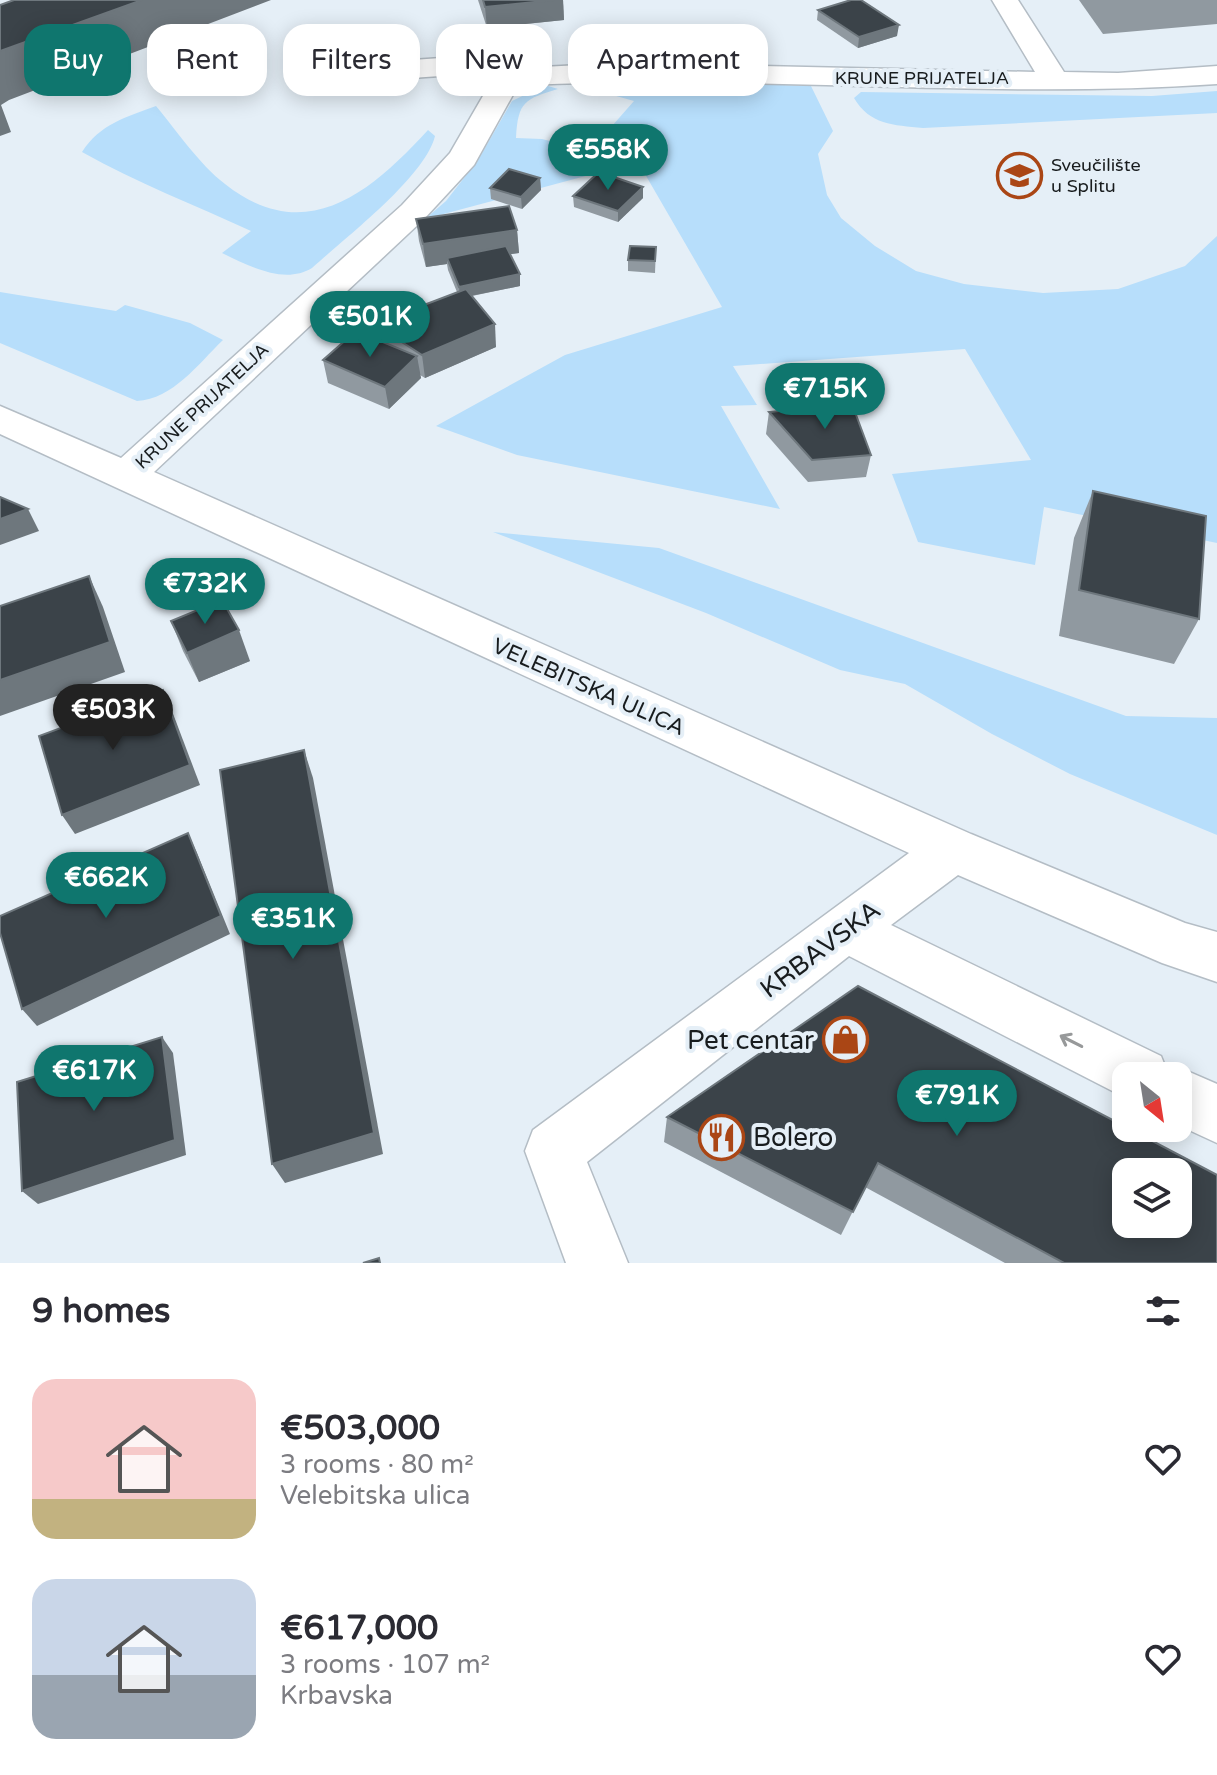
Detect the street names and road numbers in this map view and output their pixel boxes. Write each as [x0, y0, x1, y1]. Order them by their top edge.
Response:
street label: KRUNE PRIJATELJA [835, 67, 1009, 89]
street label: KRUNE PRIJATELJA [131, 338, 273, 474]
street label: VELEBITSKA ULICA [488, 633, 689, 741]
street label: KRBAVSKA [754, 894, 887, 1005]

